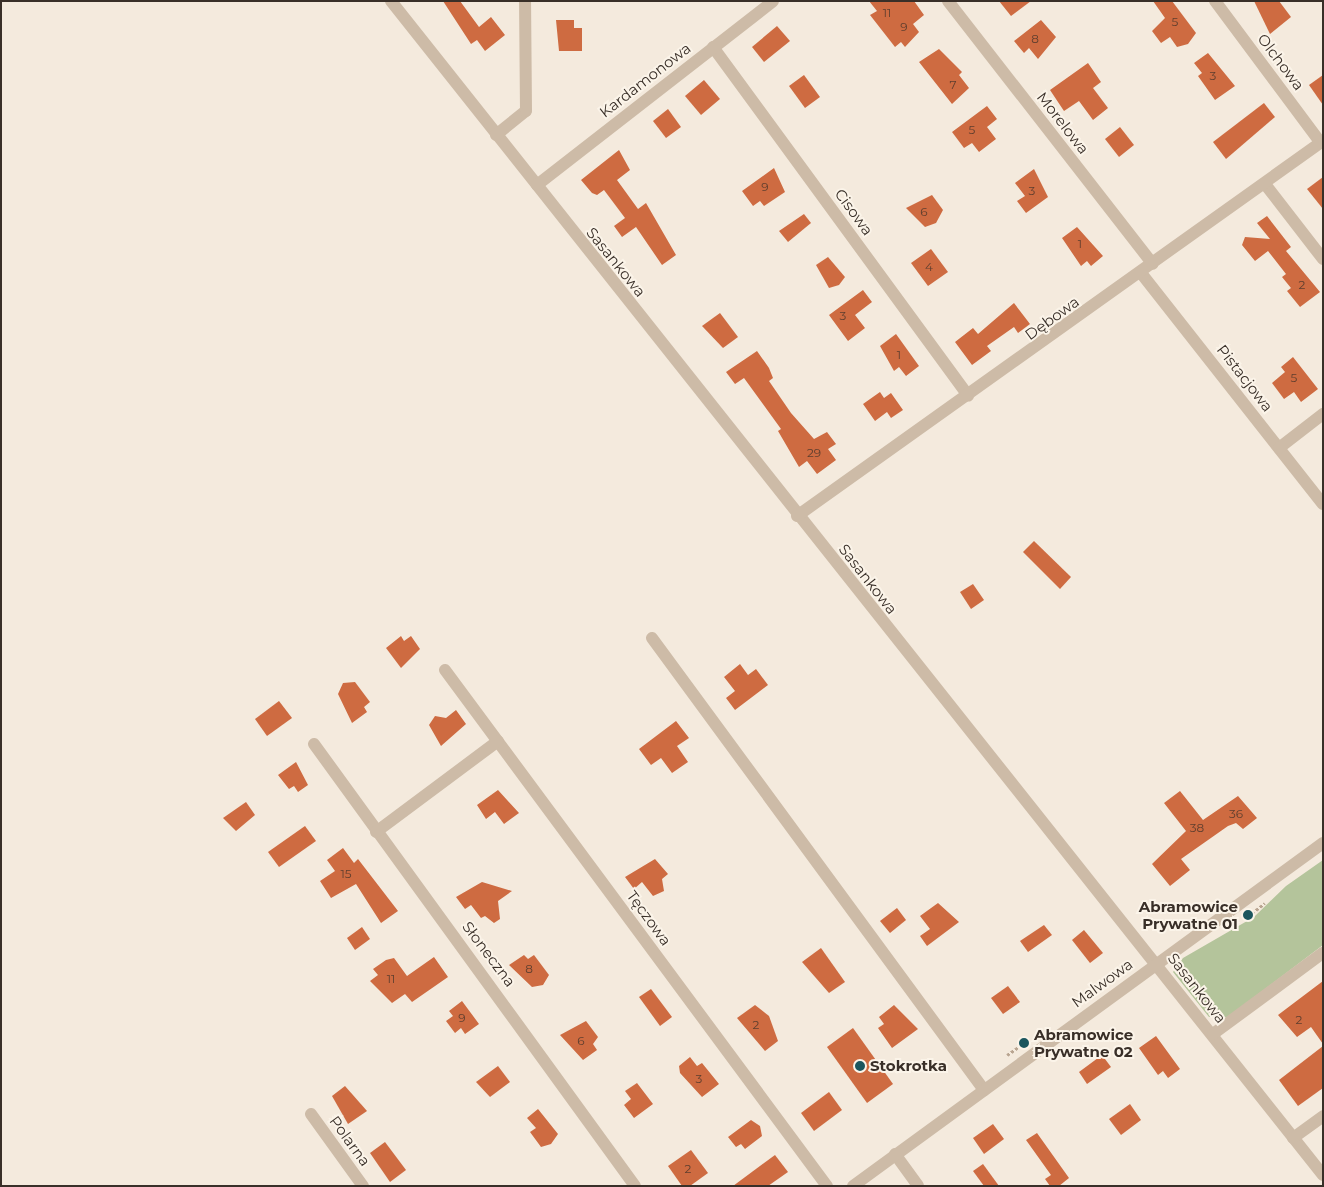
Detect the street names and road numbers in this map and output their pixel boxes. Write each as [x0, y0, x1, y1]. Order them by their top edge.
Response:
street label: Olchowa [1254, 30, 1308, 94]
street label: Kardamonowa [596, 39, 694, 121]
street label: Morelowa [1033, 88, 1093, 158]
street label: Cisowa [831, 185, 877, 239]
street label: Sasankowa [583, 224, 649, 300]
street label: Dębowa [1021, 292, 1083, 344]
street label: Pistacjowa [1213, 341, 1277, 415]
street label: Sasankowa [835, 540, 901, 618]
street label: Tęczowa [623, 887, 675, 949]
street label: Słoneczna [459, 918, 519, 990]
street label: Sasankowa [1164, 949, 1230, 1027]
street label: Malwowa [1068, 955, 1136, 1011]
street label: Polarna [326, 1112, 374, 1170]

